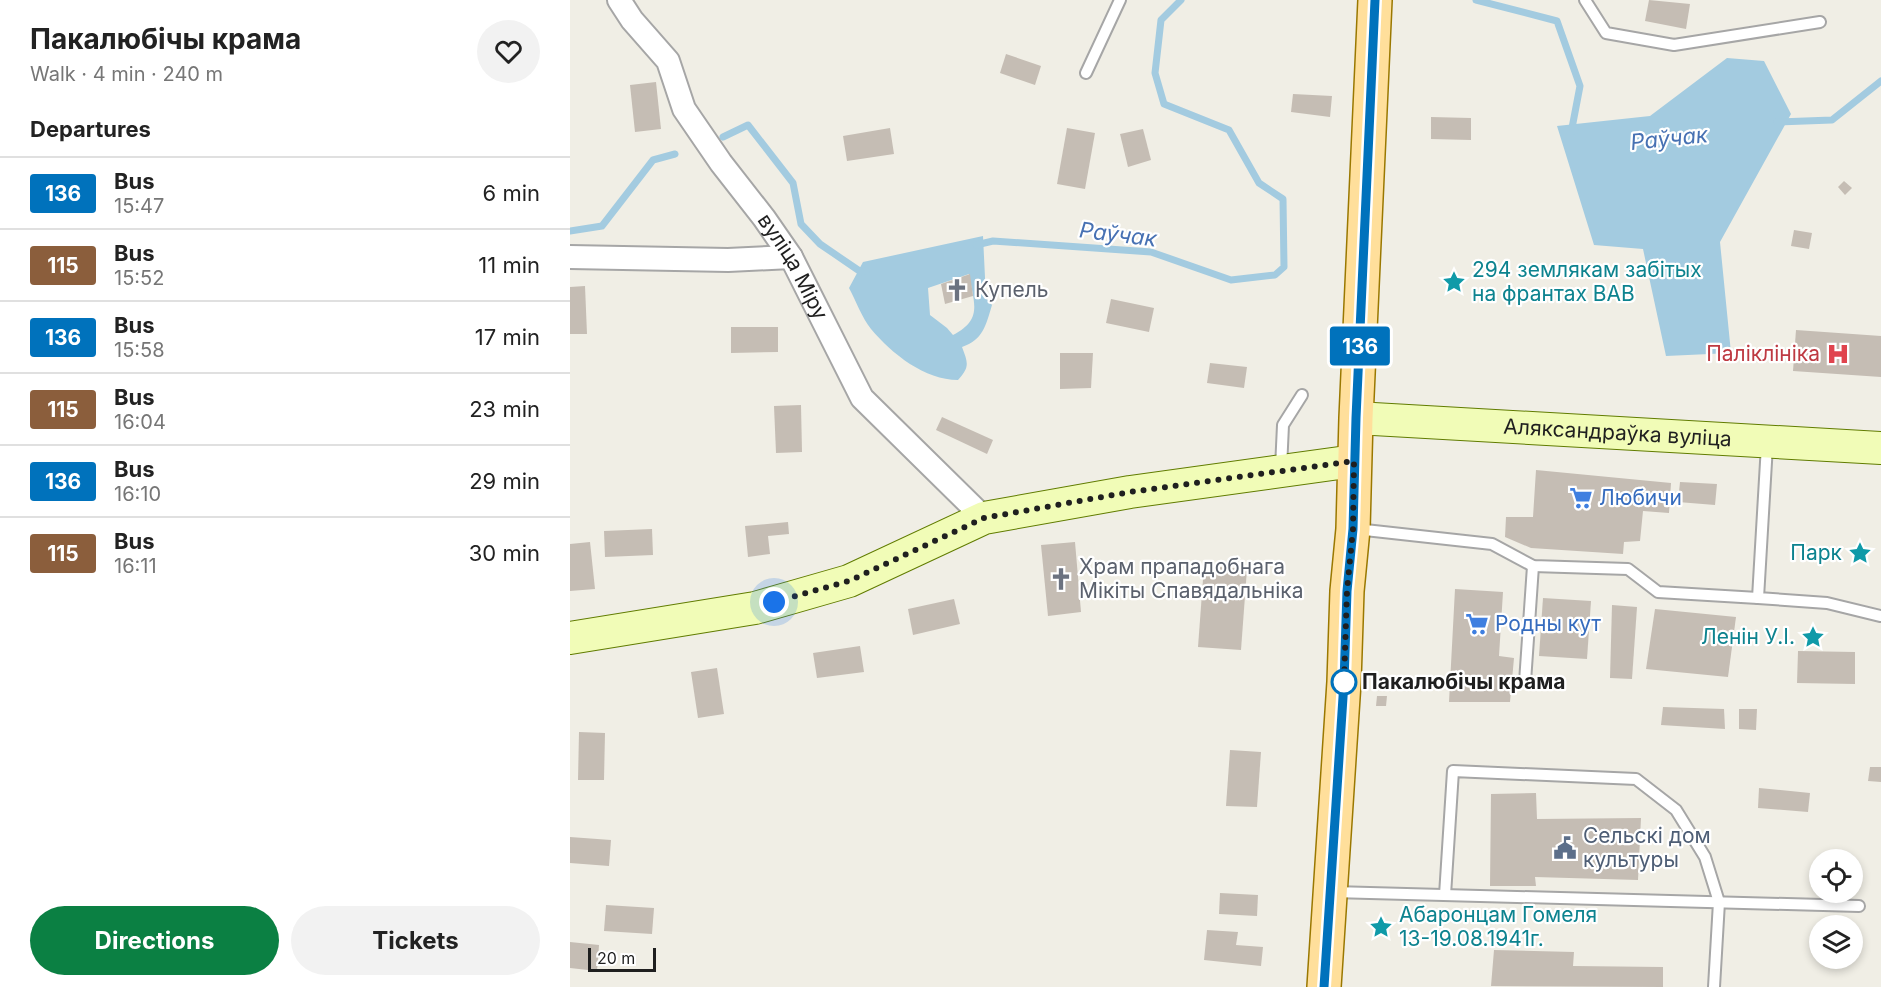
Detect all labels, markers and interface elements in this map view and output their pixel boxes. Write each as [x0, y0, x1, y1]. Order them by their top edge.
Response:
button: heart [477, 20, 540, 83]
text: Пакалюбічы крама [30, 22, 301, 56]
text: Walk · 4 min · 240 m [30, 62, 223, 86]
text: Departures [30, 116, 151, 142]
water label: Раўчак [1629, 121, 1710, 155]
text: Bus [114, 168, 155, 194]
text: 6 min [483, 180, 540, 206]
text: 136 [45, 181, 81, 206]
text: 15:47 [114, 194, 164, 218]
street label: вуліца Міру [753, 209, 834, 324]
water label: Раўчак [1078, 216, 1159, 252]
text: Bus [114, 240, 155, 266]
text: 11 min [478, 252, 540, 278]
text: 115 [47, 253, 79, 278]
place label: 294 землякам забітых на франтах ВАВ [1472, 257, 1702, 306]
text: 15:52 [114, 266, 164, 290]
place icon: 294 землякам забітых на франтах ВАВ [1441, 269, 1467, 295]
church icon: Купель [944, 277, 970, 303]
place label: Купель [975, 277, 1048, 302]
text: Bus [114, 312, 155, 338]
text: 17 min [475, 324, 540, 350]
text: 136 [45, 325, 81, 350]
line badge: 136 [1326, 326, 1394, 366]
text: 136 [1342, 334, 1378, 359]
text: 15:58 [114, 338, 165, 362]
place label: Паліклініка [1706, 341, 1820, 366]
hospital icon: Паліклініка [1825, 341, 1851, 367]
text: Bus [114, 384, 155, 410]
text: 23 min [469, 396, 540, 422]
text: 115 [47, 397, 79, 422]
text: 16:04 [114, 410, 166, 434]
street label: Аляксандраўка вуліца [1503, 413, 1732, 451]
text: Bus [114, 456, 155, 482]
text: 29 min [469, 468, 540, 494]
text: 136 [45, 469, 81, 494]
text: 16:10 [114, 482, 161, 506]
supermarket icon: Любичи [1568, 485, 1594, 511]
place label: Любичи [1599, 485, 1682, 510]
text: Bus [114, 528, 155, 554]
text: 30 min [469, 540, 540, 566]
place label: Парк [1790, 540, 1843, 565]
place icon: Парк [1847, 540, 1873, 566]
text: 115 [47, 541, 79, 566]
text: 16:11 [114, 554, 157, 578]
place label: Храм прападобнага Мікіты Спавядальніка [1079, 554, 1303, 603]
church icon: Храм прападобнага Мікіты Спавядальніка [1048, 566, 1074, 592]
your location [759, 587, 789, 617]
supermarket icon: Родны кут [1464, 611, 1490, 637]
place label: Родны кут [1495, 611, 1601, 636]
place label: Ленін У.І. [1701, 624, 1795, 649]
place icon: Ленін У.І. [1800, 624, 1826, 650]
marker: Пакалюбічы крама [1331, 669, 1357, 695]
place label: Пакалюбічы крама [1362, 669, 1565, 694]
place label: Сельскі дом культуры [1583, 823, 1711, 872]
public building icon: Сельскі дом культуры [1552, 835, 1578, 861]
map controls [1809, 849, 1863, 969]
button: locate [1809, 849, 1863, 903]
place label: Абаронцам Гомеля 13-19.08.1941г. [1399, 902, 1597, 951]
button: Directions [30, 906, 279, 975]
button: Tickets [291, 906, 540, 975]
place icon: Абаронцам Гомеля 13-19.08.1941г. [1368, 914, 1394, 940]
button: layers [1809, 915, 1863, 969]
scale bar [588, 945, 656, 972]
text: 20 m [597, 948, 635, 968]

